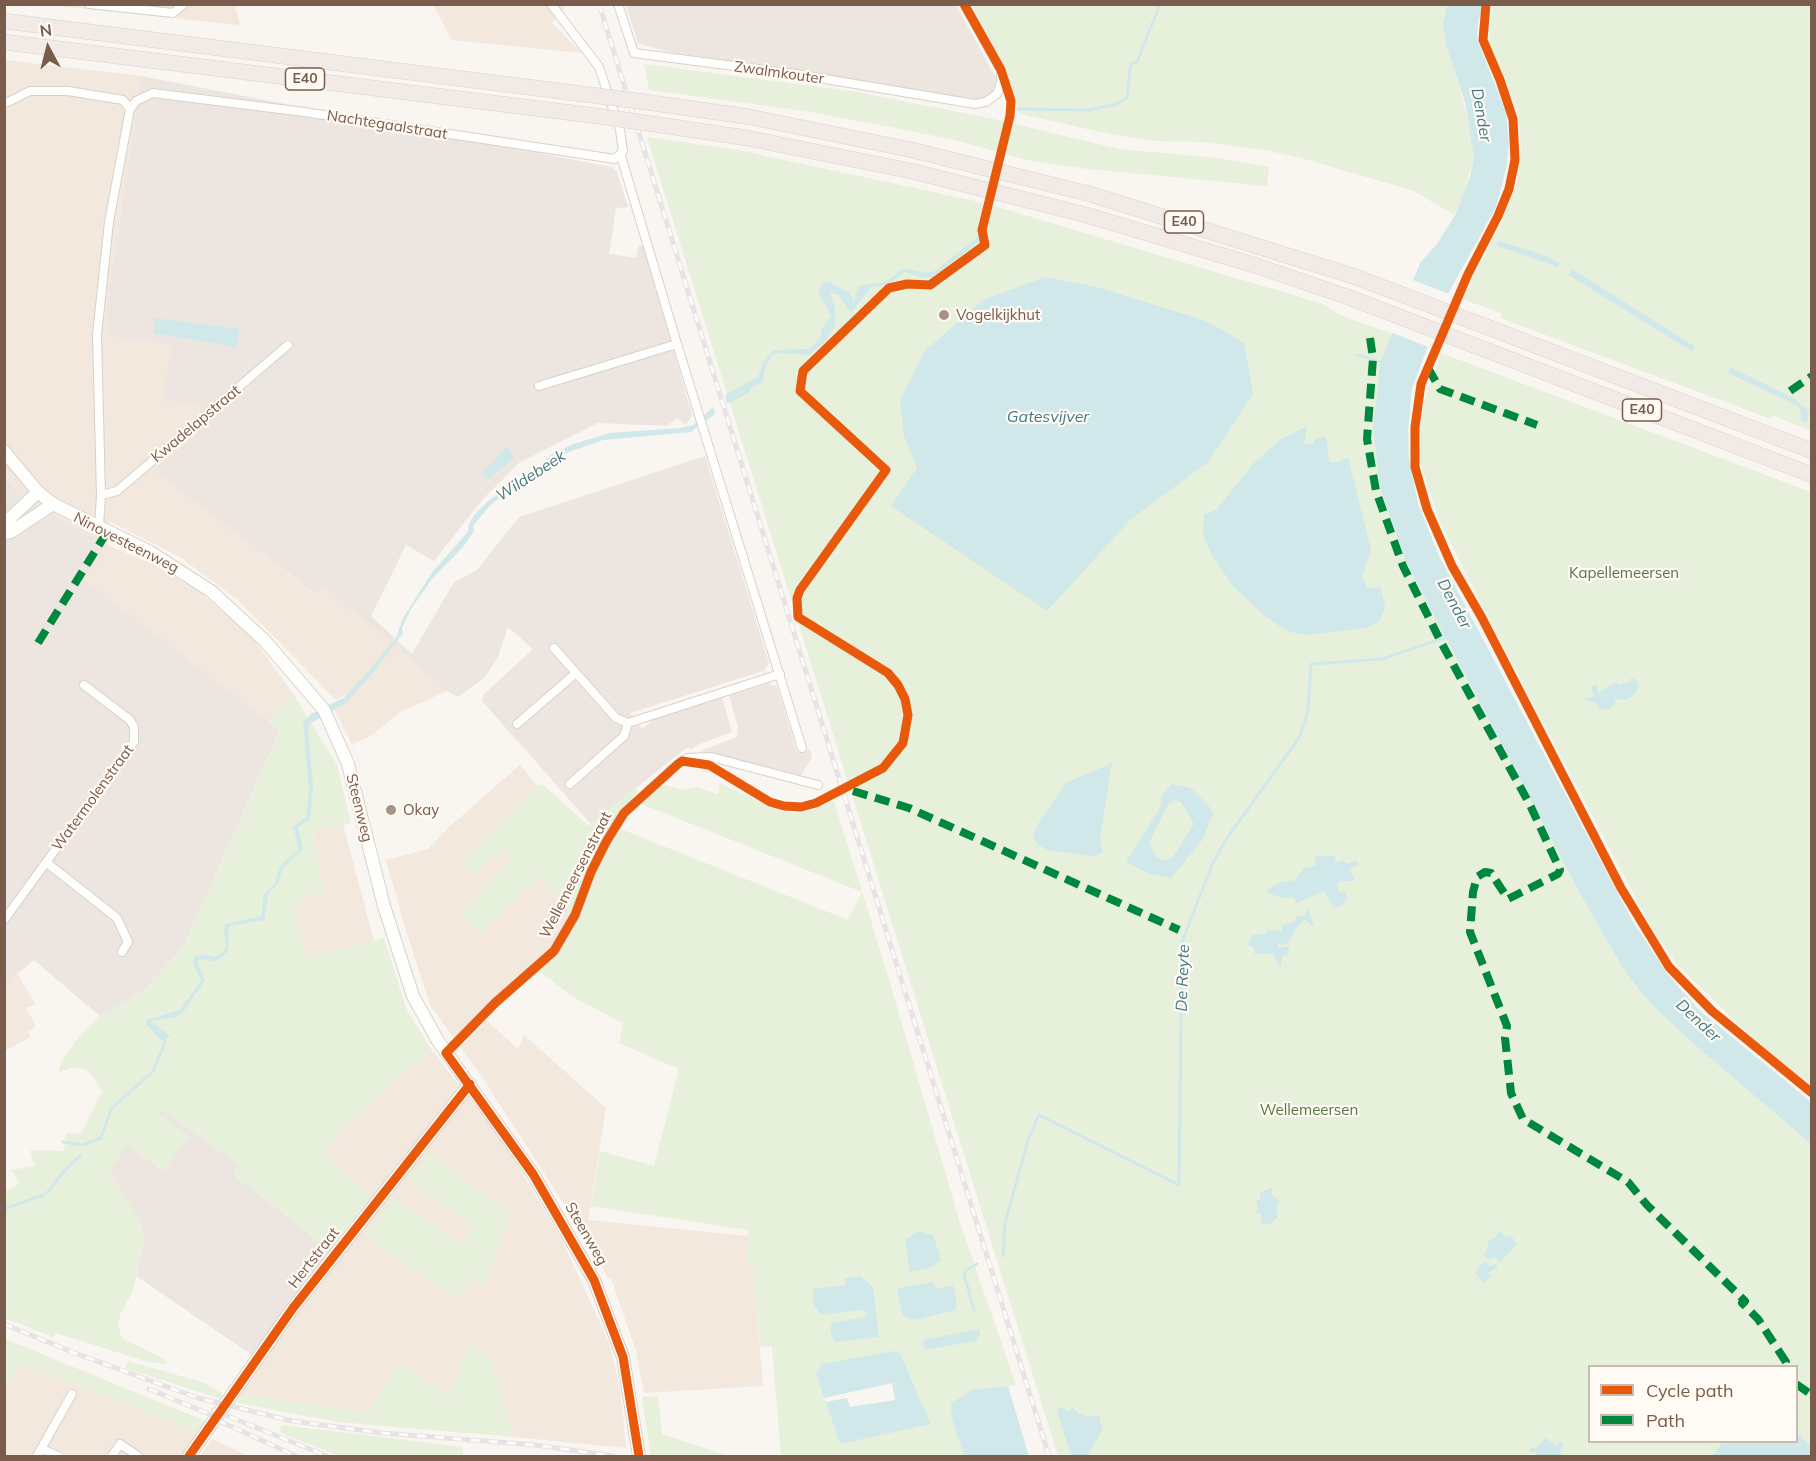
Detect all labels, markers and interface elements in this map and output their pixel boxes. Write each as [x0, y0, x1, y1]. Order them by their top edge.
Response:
north arrow [18, 18, 78, 78]
text: N [39, 19, 53, 41]
street label: Zwalmkouter [733, 58, 825, 88]
road number: E40 [286, 68, 324, 90]
water label: Dender [1467, 87, 1495, 143]
street label: Nachtegaalstraat [326, 107, 448, 143]
road number: E40 [1164, 211, 1204, 233]
place label: Vogelkijkhut [956, 306, 1040, 324]
marker: Vogelkijkhut [937, 308, 951, 322]
street label: Kwadelapstraat [148, 381, 244, 467]
road number: E40 [1622, 399, 1662, 421]
water label: Gatesvijver [1007, 407, 1089, 427]
water label: Wildebeek [493, 446, 569, 506]
street label: Ninovesteenweg [70, 509, 182, 577]
park label: Kapellemeersen [1569, 564, 1679, 582]
water label: Dender [1433, 576, 1475, 632]
street label: Watermolenstraat [48, 741, 138, 855]
street label: Steenweg [342, 772, 376, 844]
place label: Okay [403, 801, 439, 819]
marker: Okay [384, 803, 398, 817]
street label: Wellemeersenstraat [536, 809, 616, 941]
water label: De Reyte [1172, 944, 1194, 1012]
water label: Dender [1672, 996, 1724, 1046]
park label: Wellemeersen [1260, 1101, 1358, 1119]
street label: Steenweg [561, 1199, 611, 1269]
street label: Hertstraat [285, 1224, 343, 1292]
legend [1588, 1365, 1798, 1443]
text: Cycle path [1646, 1379, 1733, 1402]
text: Path [1646, 1409, 1685, 1432]

